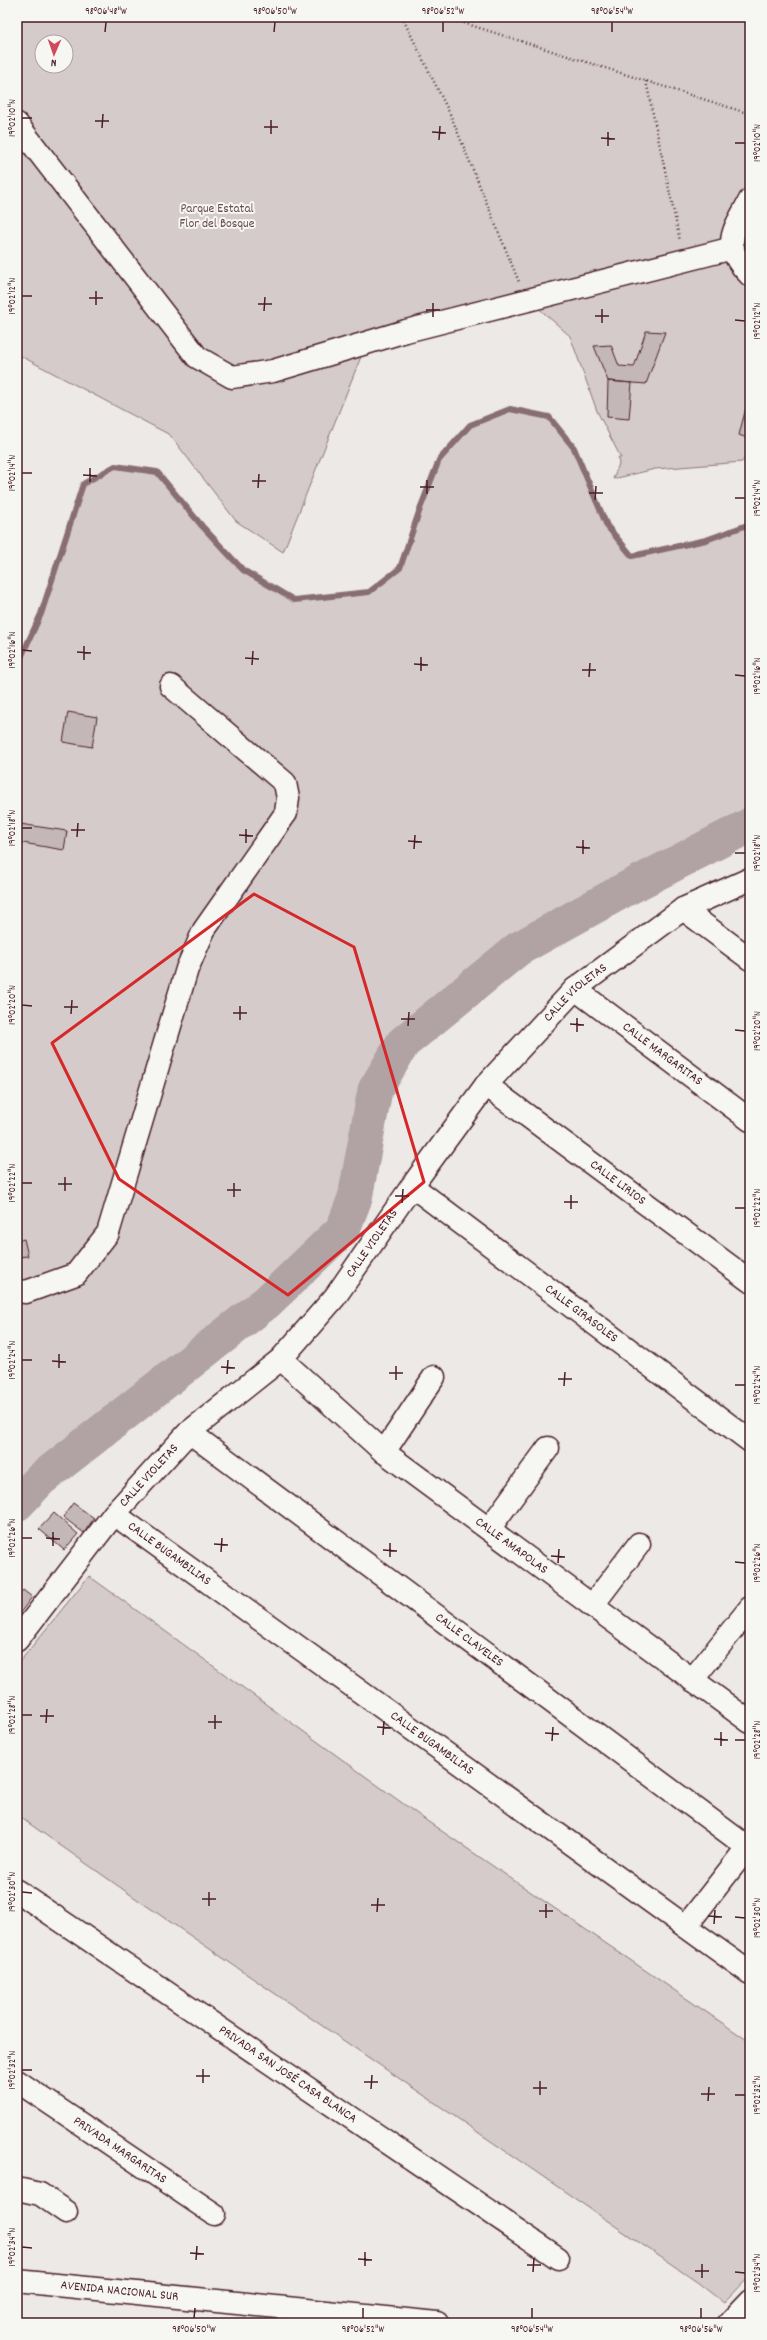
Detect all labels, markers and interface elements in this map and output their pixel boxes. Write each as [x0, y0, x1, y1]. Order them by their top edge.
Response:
text: 98°06'48"W [85, 5, 127, 19]
text: 98°06'50"W [253, 5, 297, 19]
text: 98°06'52"W [422, 5, 464, 19]
text: 98°06'54"W [591, 5, 633, 19]
north arrow [34, 34, 74, 74]
text: N [50, 54, 57, 70]
text: 19°02'10"N [6, 99, 20, 137]
text: 19°02'10"N [751, 124, 765, 162]
park label: Parque Estatal Flor del Bosque [180, 200, 255, 234]
text: 19°02'12"N [6, 278, 20, 314]
text: 19°02'12"N [751, 303, 765, 339]
text: 19°02'14"N [6, 455, 20, 491]
text: 19°02'14"N [751, 480, 765, 516]
text: 19°02'16"N [6, 631, 20, 669]
text: 19°02'16"N [751, 657, 765, 695]
text: 19°02'18"N [6, 810, 20, 846]
text: 19°02'18"N [751, 835, 765, 871]
street label: CALLE VIOLETAS [539, 959, 611, 1026]
text: 19°02'20"N [6, 985, 20, 1025]
text: 19°02'20"N [751, 1011, 765, 1051]
street label: CALLE MARGARITAS [618, 1018, 707, 1091]
street label: CALLE LIRIOS [586, 1155, 650, 1210]
text: 19°02'22"N [6, 1163, 20, 1203]
text: 19°02'22"N [751, 1188, 765, 1228]
street label: CALLE VIOLETAS [342, 1205, 403, 1282]
street label: CALLE GIRASOLES [541, 1280, 622, 1348]
text: 19°02'24"N [6, 1341, 20, 1379]
text: 19°02'24"N [751, 1366, 765, 1404]
street label: CALLE VIOLETAS [115, 1439, 183, 1512]
street label: CALLE AMAPOLAS [471, 1513, 552, 1579]
street label: CALLE BUGAMBILIAS [123, 1517, 215, 1591]
text: 19°02'26"N [6, 1518, 20, 1558]
text: 19°02'26"N [751, 1543, 765, 1583]
street label: CALLE CLAVELES [431, 1608, 508, 1672]
text: 19°02'28"N [6, 1696, 20, 1734]
street label: CALLE BUGAMBILIAS [386, 1707, 478, 1780]
text: 19°02'28"N [751, 1721, 765, 1759]
text: 19°02'30"N [6, 1872, 20, 1912]
text: 19°02'30"N [751, 1898, 765, 1938]
street label: PRIVADA SAN JOSÉ CASA BLANCA [215, 2021, 361, 2128]
text: 19°02'32"N [6, 2050, 20, 2090]
text: 19°02'32"N [751, 2075, 765, 2115]
street label: PRIVADA MARGARITAS [69, 2112, 171, 2189]
text: 19°02'34"N [6, 2228, 20, 2266]
text: 19°02'34"N [751, 2254, 765, 2292]
street label: AVENIDA NACIONAL SUR [60, 2276, 179, 2307]
text: 98°06'50"W [172, 2323, 216, 2337]
text: 98°06'52"W [342, 2323, 384, 2337]
text: 98°06'54"W [511, 2323, 553, 2337]
text: 98°06'56"W [680, 2323, 723, 2337]

